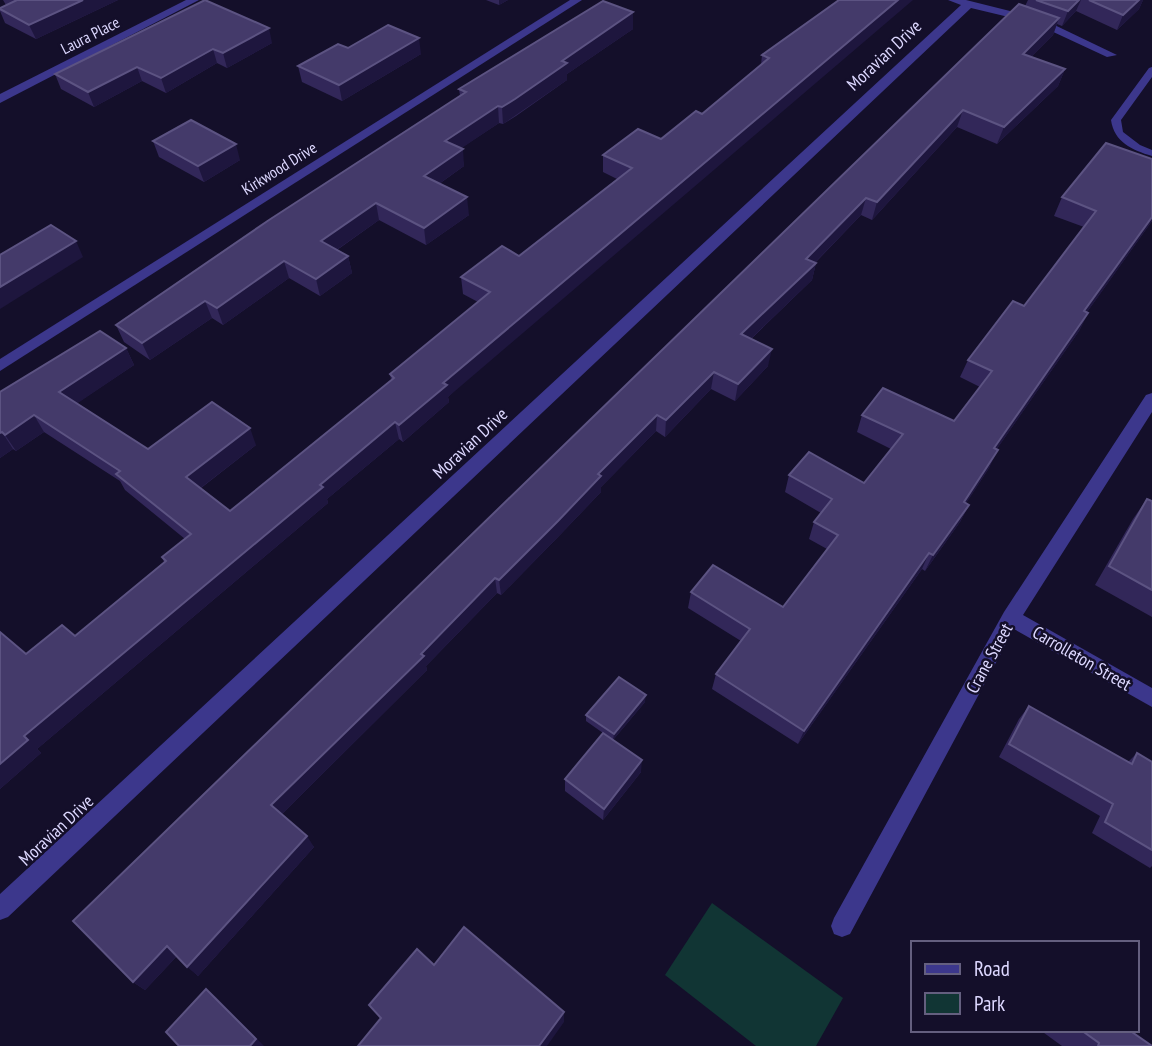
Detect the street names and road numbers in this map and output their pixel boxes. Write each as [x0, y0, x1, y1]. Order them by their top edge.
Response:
street label: Laura Place [57, 12, 123, 58]
street label: Moravian Drive [842, 15, 926, 95]
street label: Kirkwood Drive [238, 137, 320, 199]
street label: Moravian Drive [428, 403, 512, 483]
street label: Crane Street [960, 619, 1018, 697]
street label: Carrolleton Street [1029, 620, 1136, 696]
street label: Moravian Drive [14, 790, 98, 870]

